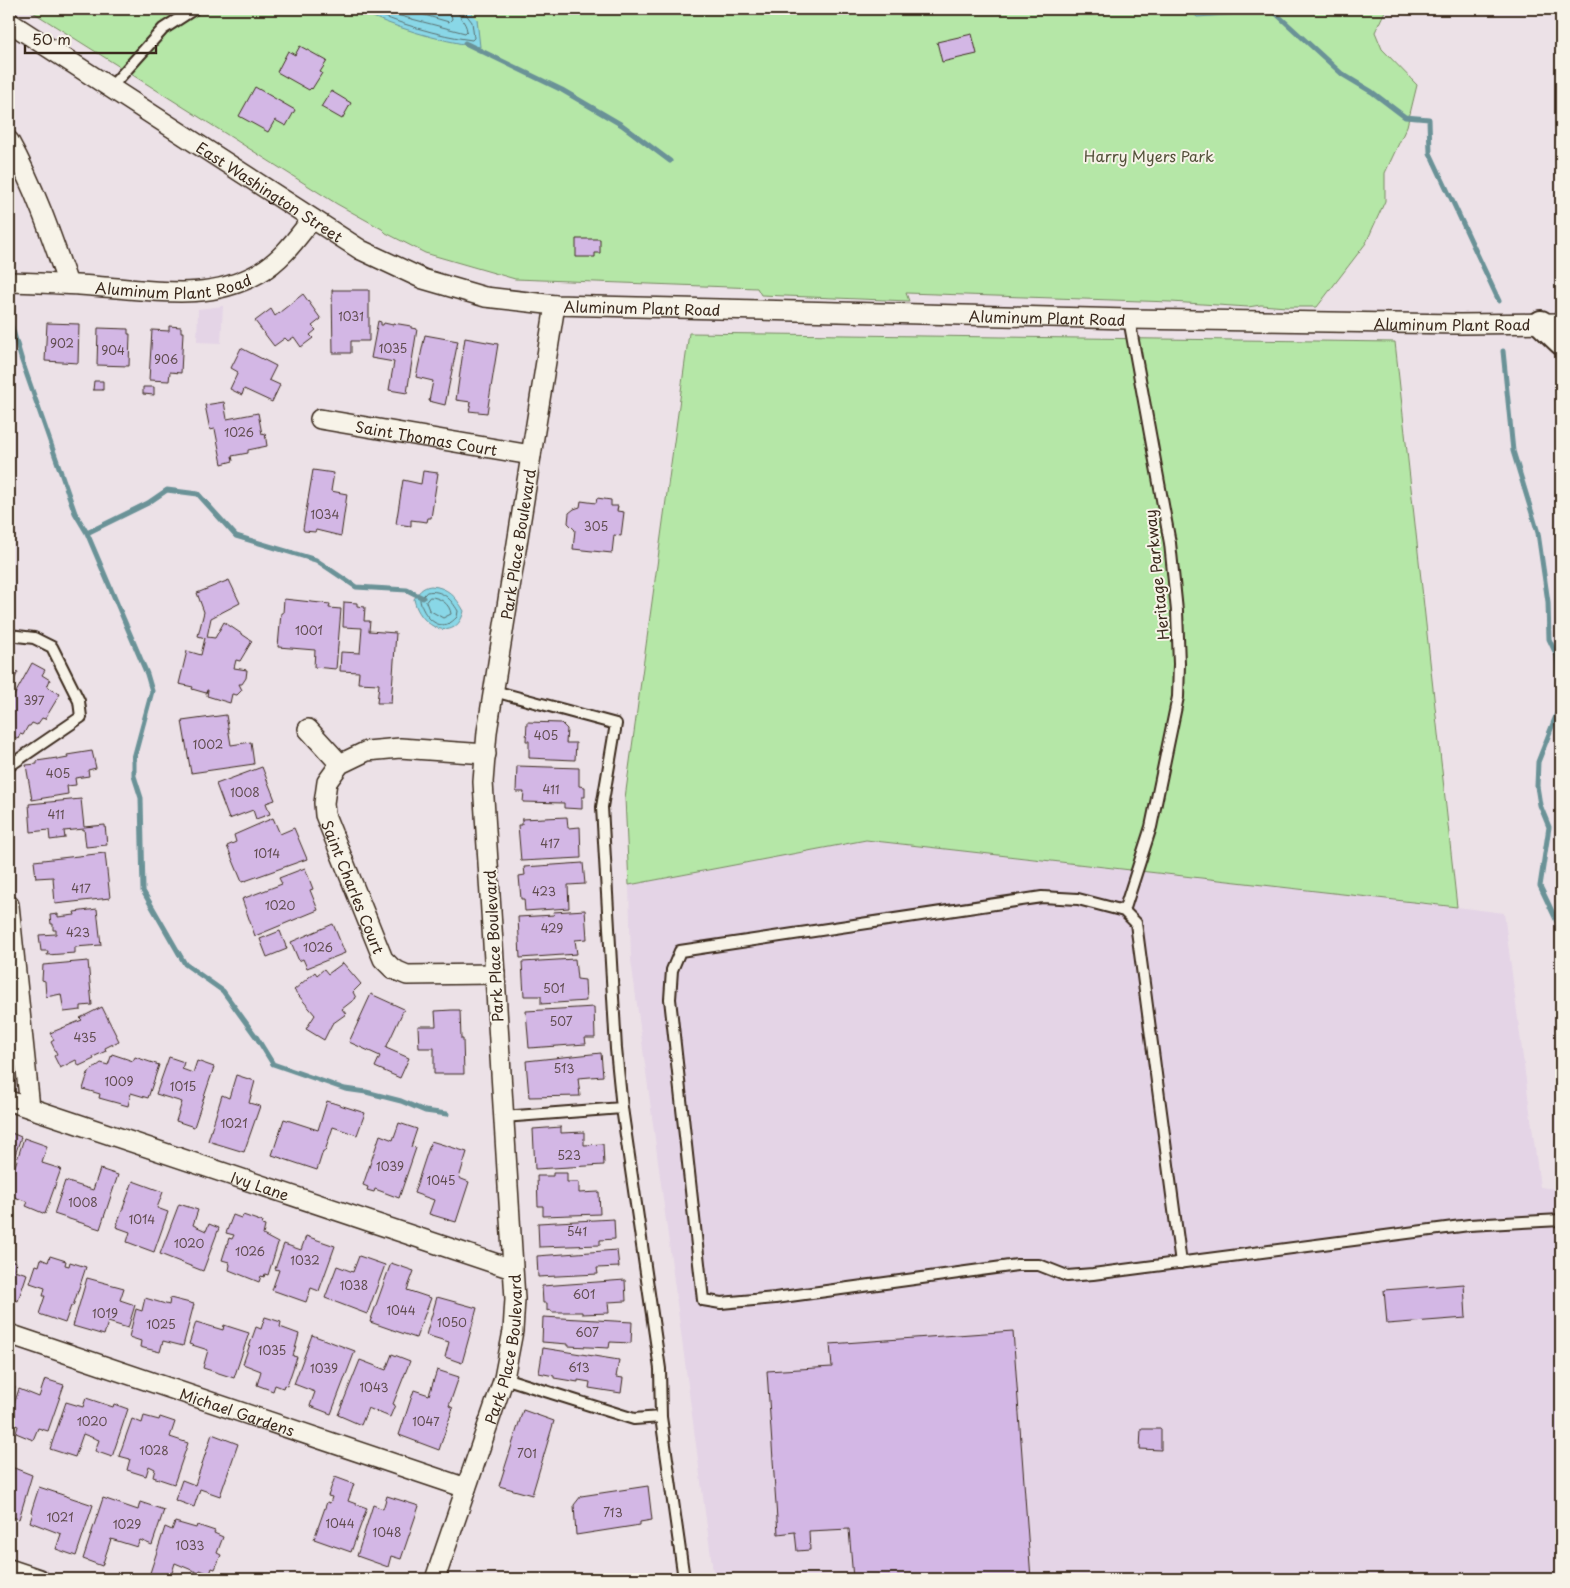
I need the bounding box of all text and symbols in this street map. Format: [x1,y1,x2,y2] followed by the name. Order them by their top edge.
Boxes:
[25,22,156,54] scale bar
[32,27,71,50] text: 50 m
[192,135,348,247] street label: East Washington Street
[1084,144,1214,167] park label: Harry Myers Park
[94,267,255,304] street label: Aluminum Plant Road
[563,294,721,321] street label: Aluminum Plant Road
[968,304,1126,330] street label: Aluminum Plant Road
[338,307,364,325] house number: 1031
[1373,311,1530,336] street label: Aluminum Plant Road
[50,334,74,352] house number: 902
[379,339,407,357] house number: 1035
[101,341,125,359] house number: 904
[154,350,178,368] house number: 906
[354,414,499,461] street label: Saint Thomas Court
[224,423,254,441] house number: 1026
[494,467,540,621] street label: Park Place Boulevard
[311,505,339,523] house number: 1034
[1138,509,1174,641] street label: Heritage Parkway
[584,517,608,535] house number: 305
[295,621,323,639] house number: 1001
[23,691,45,709] house number: 397
[534,726,558,744] house number: 405
[193,735,223,753] house number: 1002
[46,764,70,782] house number: 405
[542,780,560,798] house number: 411
[230,783,260,801] house number: 1008
[47,805,65,823] house number: 411
[317,816,391,957] street label: Saint Charles Court
[540,834,560,852] house number: 417
[254,844,280,862] house number: 1014
[478,869,508,1023] street label: Park Place Boulevard
[71,879,91,897] house number: 417
[532,882,556,900] house number: 423
[265,896,296,914] house number: 1020
[541,919,563,937] house number: 429
[66,923,90,941] house number: 423
[303,938,333,956] house number: 1026
[543,979,565,997] house number: 501
[550,1012,573,1030] house number: 507
[74,1028,97,1046] house number: 435
[554,1059,574,1077] house number: 513
[104,1072,134,1090] house number: 1009
[170,1077,196,1095] house number: 1015
[220,1114,248,1132] house number: 1021
[557,1146,581,1164] house number: 523
[376,1157,404,1175] house number: 1039
[228,1164,293,1205] street label: Ivy Lane
[427,1171,455,1189] house number: 1045
[68,1193,98,1211] house number: 1008
[129,1210,155,1228] house number: 1014
[567,1222,587,1240] house number: 541
[174,1234,205,1252] house number: 1020
[235,1242,265,1260] house number: 1026
[290,1251,320,1269] house number: 1032
[478,1274,527,1427] street label: Park Place Boulevard
[340,1276,368,1294] house number: 1038
[573,1285,595,1303] house number: 601
[386,1301,416,1319] house number: 1044
[92,1304,118,1322] house number: 1019
[437,1313,467,1331] house number: 1050
[146,1315,176,1333] house number: 1025
[575,1323,599,1341] house number: 607
[258,1341,286,1359] house number: 1035
[568,1358,590,1376] house number: 613
[310,1359,338,1377] house number: 1039
[360,1378,388,1396] house number: 1043
[177,1381,298,1441] street label: Michael Gardens
[77,1412,108,1430] house number: 1020
[412,1412,440,1430] house number: 1047
[139,1441,169,1459] house number: 1028
[517,1444,537,1462] house number: 701
[603,1503,623,1521] house number: 713
[46,1508,74,1526] house number: 1021
[325,1514,355,1532] house number: 1044
[113,1515,141,1533] house number: 1029
[373,1523,401,1541] house number: 1048
[176,1536,204,1554] house number: 1033

